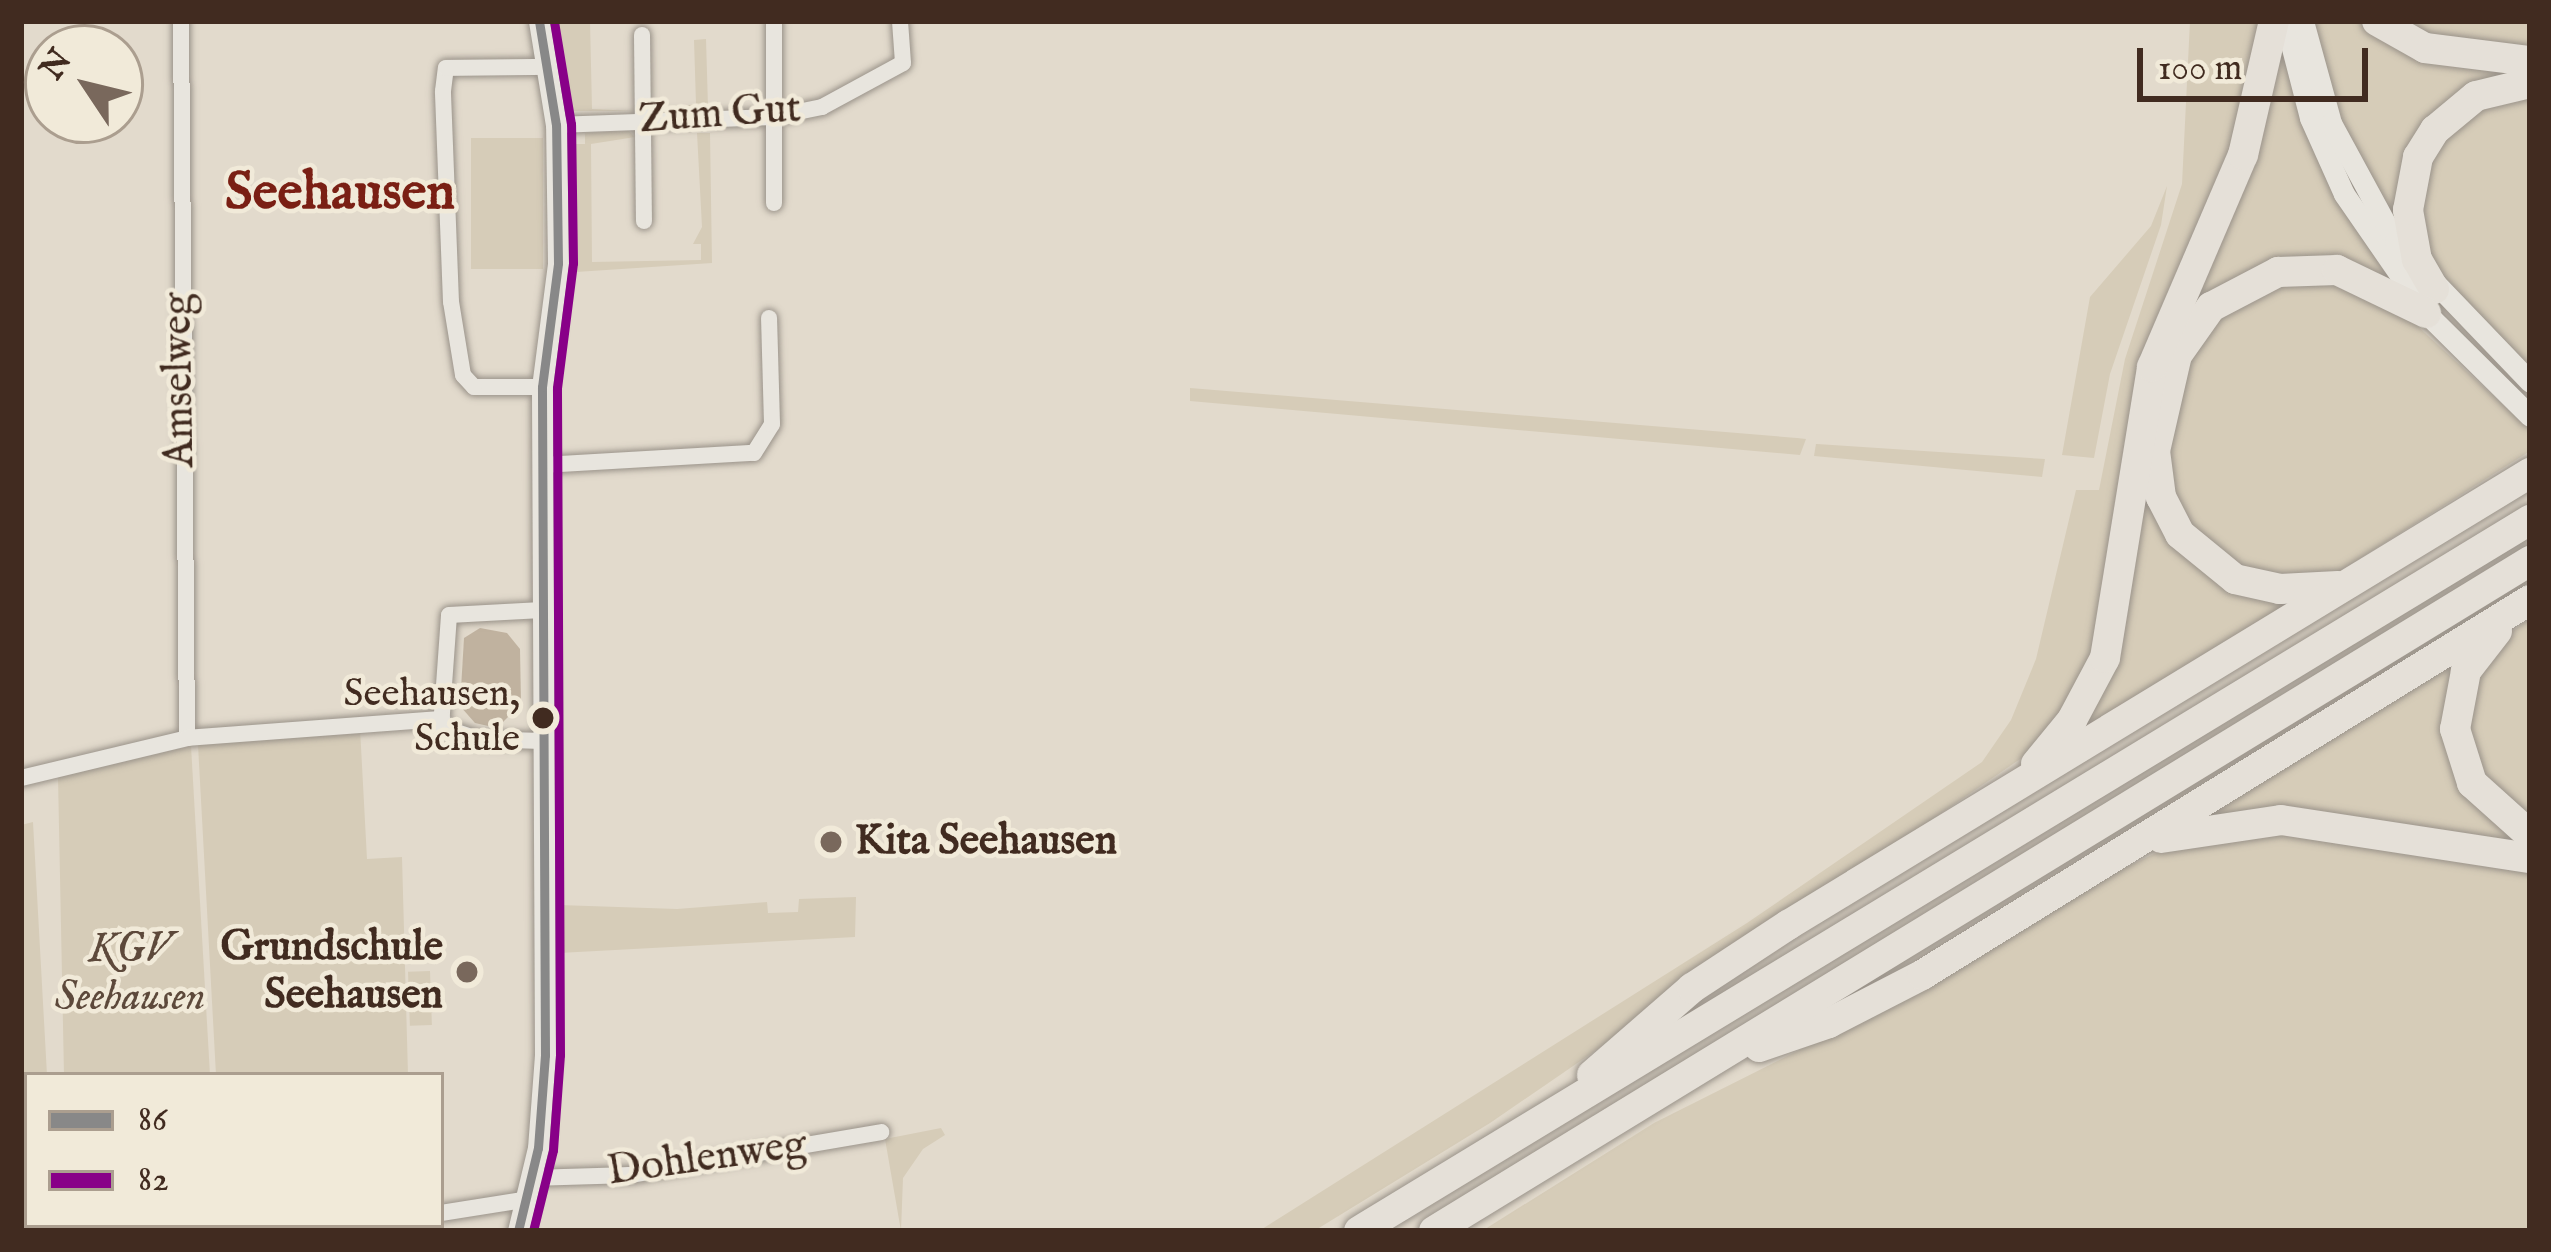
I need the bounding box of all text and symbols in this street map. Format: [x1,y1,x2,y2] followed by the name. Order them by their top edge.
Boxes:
[24,24,144,144] north arrow
[2143,24,2374,98] scale bar
[32,41,82,89] text: N
[2158,46,2242,92] text: 100 m
[637,84,803,146] street label: Zum Gut
[225,162,455,226] district label: Seehausen
[153,292,207,468] street label: Amselweg
[344,673,520,764] place label: Seehausen, Schule
[532,707,554,729] marker: Seehausen, Schule
[855,817,1117,867] place label: Kita Seehausen
[818,829,844,855] marker: Kita Seehausen
[220,923,443,1022] place label: Grundschule Seehausen
[55,925,205,1024] park label: KGV Seehausen
[454,959,480,985] marker: Grundschule Seehausen
[24,1072,444,1228] legend
[138,1097,167,1143] text: 86
[604,1120,810,1198] street label: Dohlenweg
[138,1157,169,1203] text: 82

